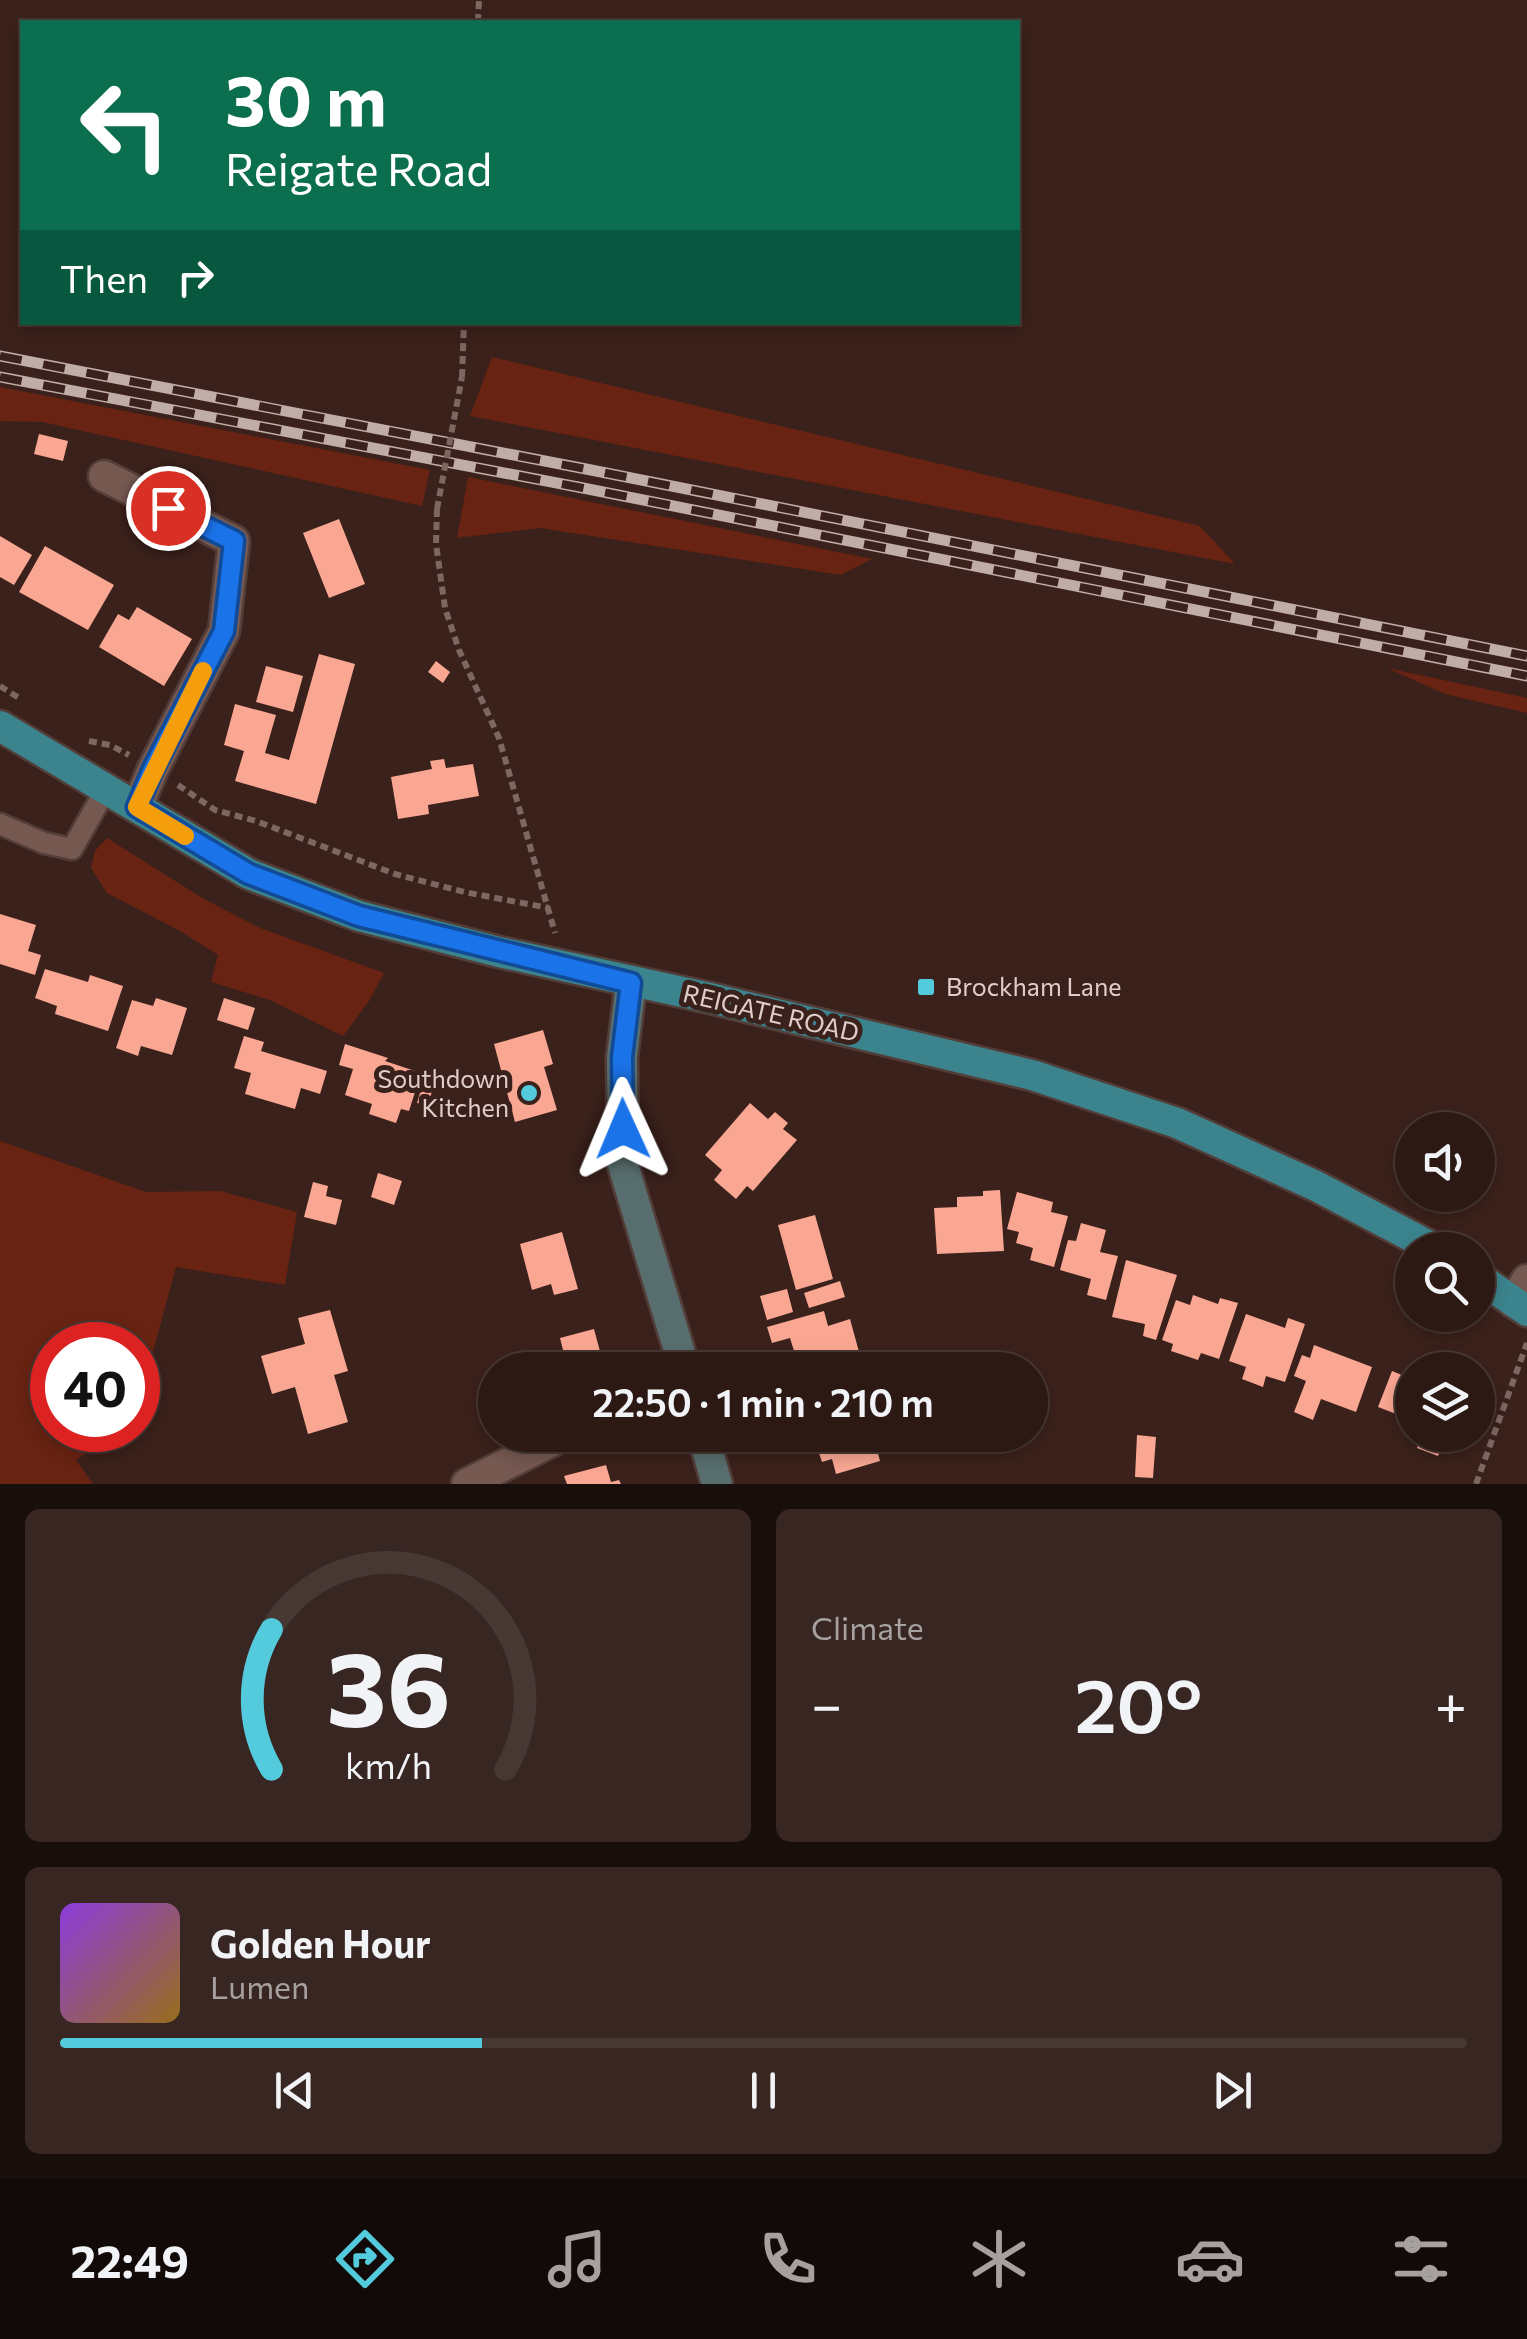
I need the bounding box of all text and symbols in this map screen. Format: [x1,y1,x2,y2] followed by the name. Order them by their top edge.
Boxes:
[225,55,387,140] text: 30 m
[60,60,190,190] icon: left
[225,140,492,195] text: Reigate Road
[168,250,223,305] icon: right
[60,254,148,301] text: Then
[126,466,211,551] pin
[141,481,196,536] icon: arrive
[946,971,1121,1001] place label: Brockham Lane
[915,976,937,998] marker: Brockham Lane
[680,977,862,1047] street label: REIGATE ROAD
[378,1063,509,1122] place label: Southdown Kitchen
[571,1077,675,1181] position arrow
[518,1082,540,1104] marker: Southdown Kitchen
[1395,1112,1495,1452] map controls
[1395,1112,1495,1212] button: sound
[1395,1232,1495,1332] button: search
[30,1322,160,1452] speed limit sign: 40
[1395,1352,1495,1452] button: layers
[592,1378,934,1425] text: 22:50 · 1 min · 210 m
[811,1607,924,1647] text: Climate
[326,1621,450,1748] text: 36
[1074,1657,1203,1748] text: 20°
[811,1669,842,1736] text: −
[1435,1669,1467,1736] text: +
[345,1743,431,1786] text: km/h
[210,1919,431,1966] text: Golden Hour
[210,1966,309,2006] text: Lumen
[267,2063,322,2118] icon: previous
[736,2063,791,2118] icon: pause
[1205,2063,1260,2118] icon: next
[330,2224,400,2294] icon: directions
[542,2224,612,2294] icon: music
[753,2224,823,2294] icon: phone
[964,2224,1034,2294] icon: climate
[1175,2224,1245,2294] icon: car
[1386,2224,1456,2294] icon: filters
[71,2232,189,2287] text: 22:49

